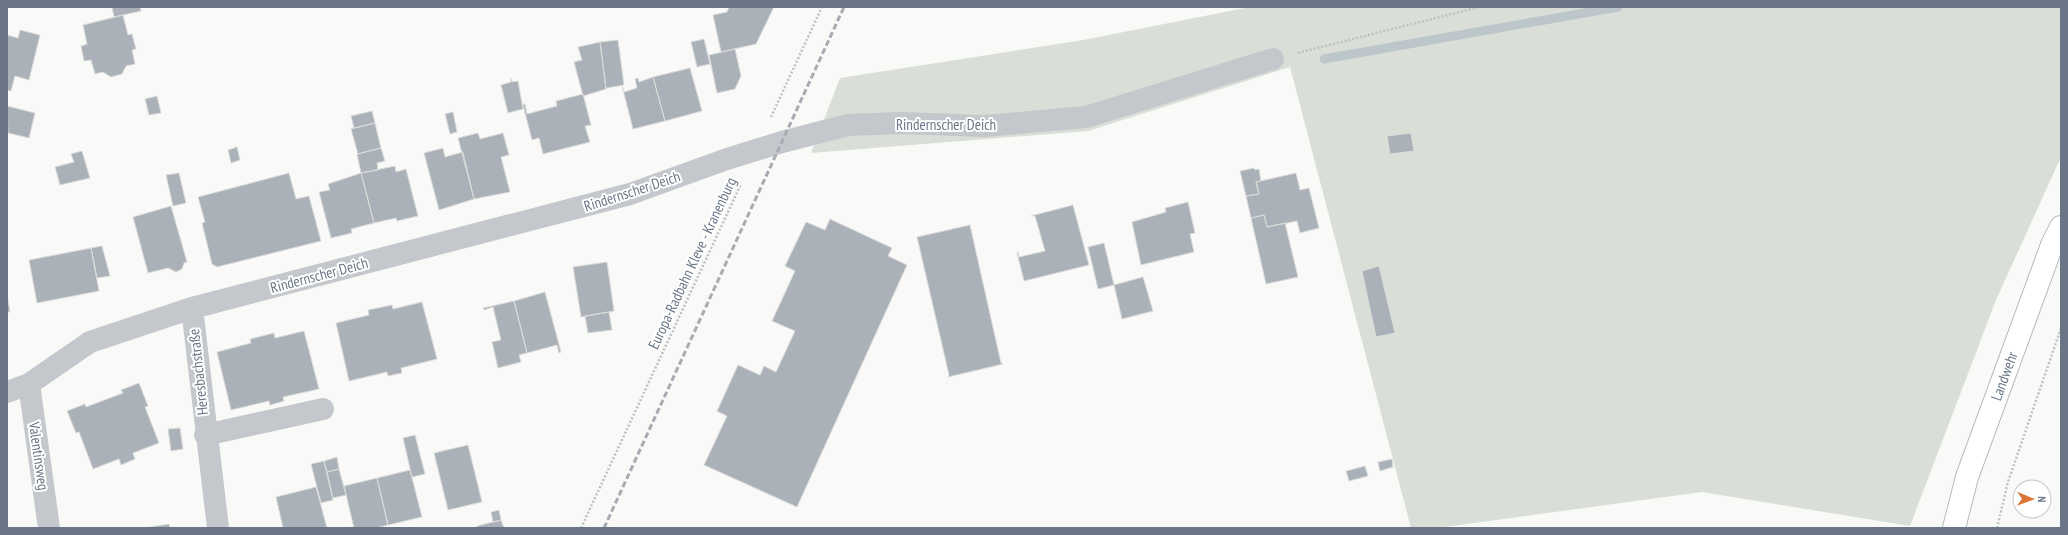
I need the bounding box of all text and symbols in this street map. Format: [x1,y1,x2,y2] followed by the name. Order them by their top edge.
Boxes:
[896,115,996,134] street label: Rindernscher Deich
[581,166,683,216] street label: Rindernscher Deich
[644,174,740,352] street label: Europa-Radbahn Kleve - Kranenburg
[268,253,370,297] street label: Rindernscher Deich
[184,328,212,416] street label: Heresbachstraße
[1986,348,2022,403] street label: Landwehr
[25,420,53,491] street label: Valentinsweg
[2012,479,2052,519] north arrow
[2035,496,2049,502] text: N

